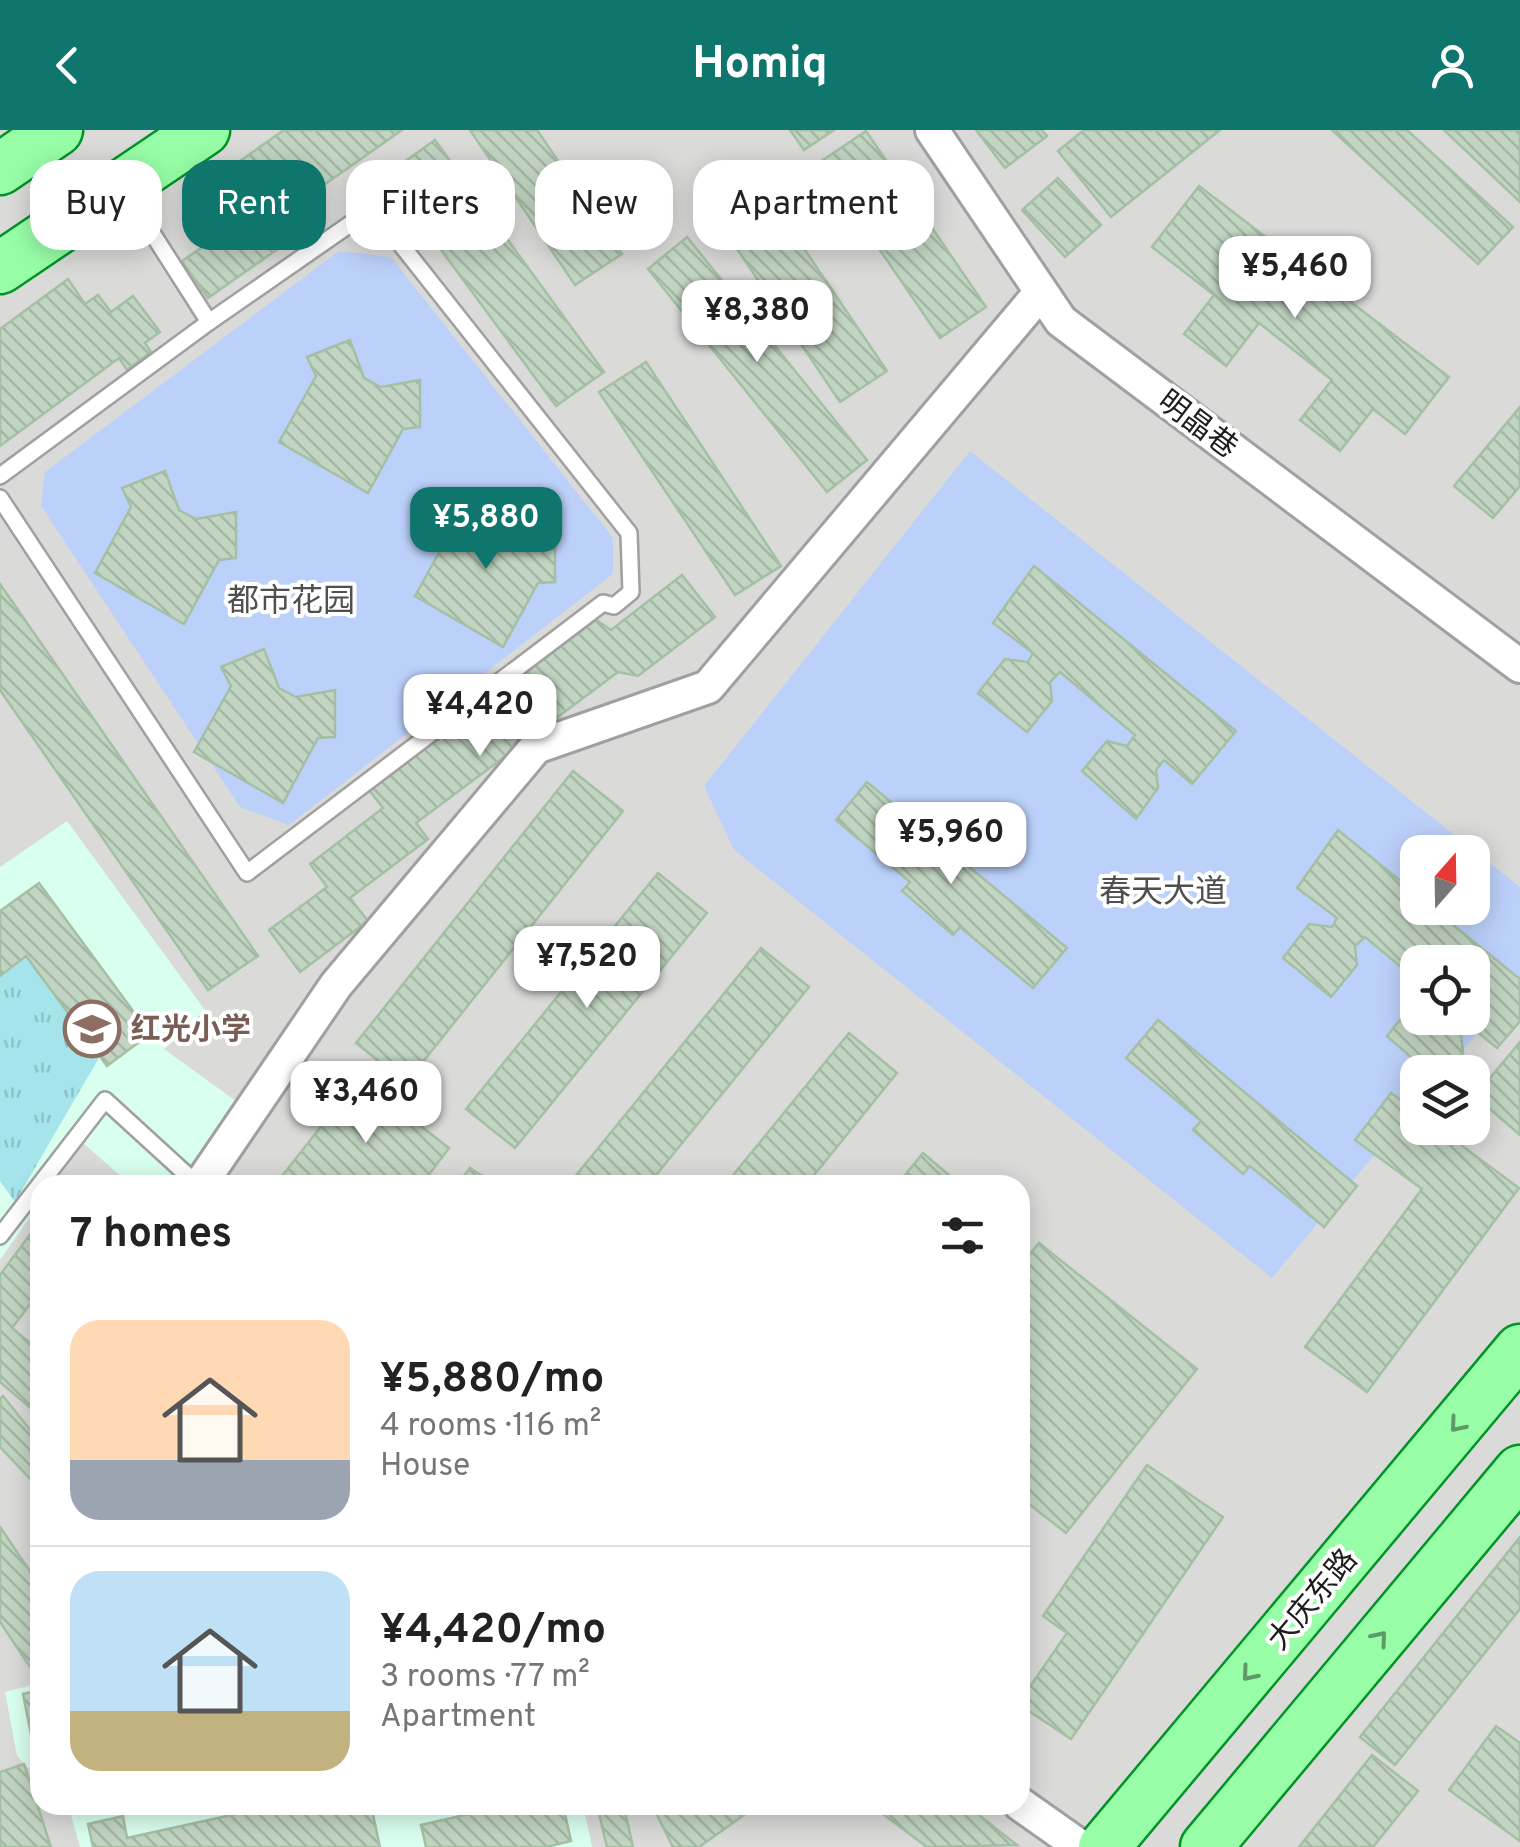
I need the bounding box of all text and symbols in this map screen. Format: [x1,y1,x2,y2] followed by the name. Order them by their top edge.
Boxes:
[692,37,828,94] text: Homiq
[40,38,95,93] icon: back
[1425,38,1480,93] icon: person
[30,160,162,250] chip: Buy
[182,160,326,250] chip: Rent
[346,160,515,250] chip: Filters
[535,160,673,250] chip: New
[693,160,934,250] chip: Apartment
[1214,236,1376,321] pin: ¥5,460
[1241,248,1349,288] text: ¥5,460
[676,280,838,365] pin: ¥8,380
[704,292,810,332] text: ¥8,380
[1149,384,1244,468] street label: 明晶巷
[405,487,567,572] pin: ¥5,880
[432,499,540,539] text: ¥5,880
[227,583,355,623] district label: 都市花园
[399,674,561,759] pin: ¥4,420
[425,686,535,726] text: ¥4,420
[870,802,1032,887] pin: ¥5,960
[897,814,1005,854] text: ¥5,960
[1400,835,1490,925] north arrow
[1400,835,1490,1145] map controls
[1099,874,1227,914] district label: 春天大道
[506,926,668,1011] pin: ¥7,520
[536,938,638,978] text: ¥7,520
[1400,945,1490,1035] button: locate
[62,999,122,1059] school or university icon: 红光小学
[131,1013,251,1050] place label: 红光小学
[1400,1055,1490,1145] button: layers
[285,1061,447,1146] pin: ¥3,460
[312,1073,420,1113] text: ¥3,460
[935,1208,990,1263] icon: filters
[70,1209,232,1262] text: 7 homes
[380,1354,604,1407] text: ¥5,880/mo
[150,1360,270,1480] icon: home
[380,1407,601,1447] text: 4 rooms · 116 m²
[1451,1413,1469,1432] one-way arrow
[380,1447,470,1487] text: House
[1261,1543,1367,1658] street label: 大庆东路
[380,1605,606,1658] text: ¥4,420/mo
[150,1611,270,1731] icon: home
[1369,1631,1387,1649] one-way arrow
[380,1658,590,1698] text: 3 rooms · 77 m²
[1243,1663,1261,1681] one-way arrow
[380,1698,536,1738] text: Apartment

